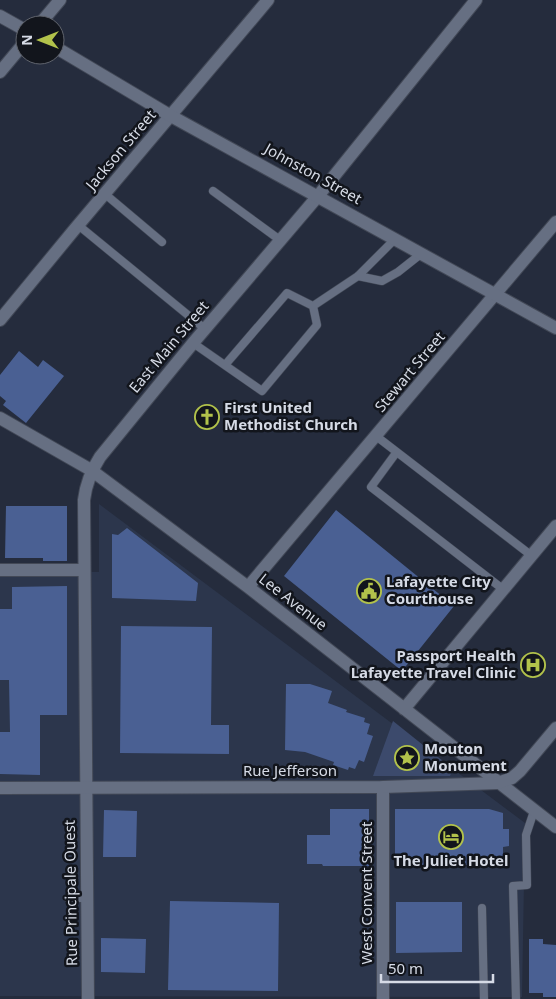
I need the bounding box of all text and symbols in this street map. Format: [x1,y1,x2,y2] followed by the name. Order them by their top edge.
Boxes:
[15,15,65,65] north arrow
[17,34,36,46] text: N
[79,105,160,195] street label: Jackson Street
[259,137,366,208] street label: Johnston Street
[124,296,213,397] street label: East Main Street
[370,326,449,416] street label: Stewart Street
[224,397,358,434] place label: First United Methodist Church
[194,404,220,430] church icon: First United Methodist Church
[255,568,332,634] street label: Lee Avenue
[386,571,491,608] place label: Lafayette City Courthouse
[356,578,382,604] public building icon: Lafayette City Courthouse
[351,645,516,682] place label: Passport Health Lafayette Travel Clinic
[520,652,546,678] hospital icon: Passport Health Lafayette Travel Clinic
[424,738,507,775] place label: Mouton Monument
[394,745,420,771] place icon: Mouton Monument
[243,760,337,780] street label: Rue Jefferson
[59,819,81,966] street label: Rue Principale Ouest
[356,821,376,964] street label: West Convent Street
[438,824,464,850] hotel icon: The Juliet Hotel
[393,850,509,870] place label: The Juliet Hotel
[381,952,494,984] scale bar
[388,958,423,978] text: 50 m

